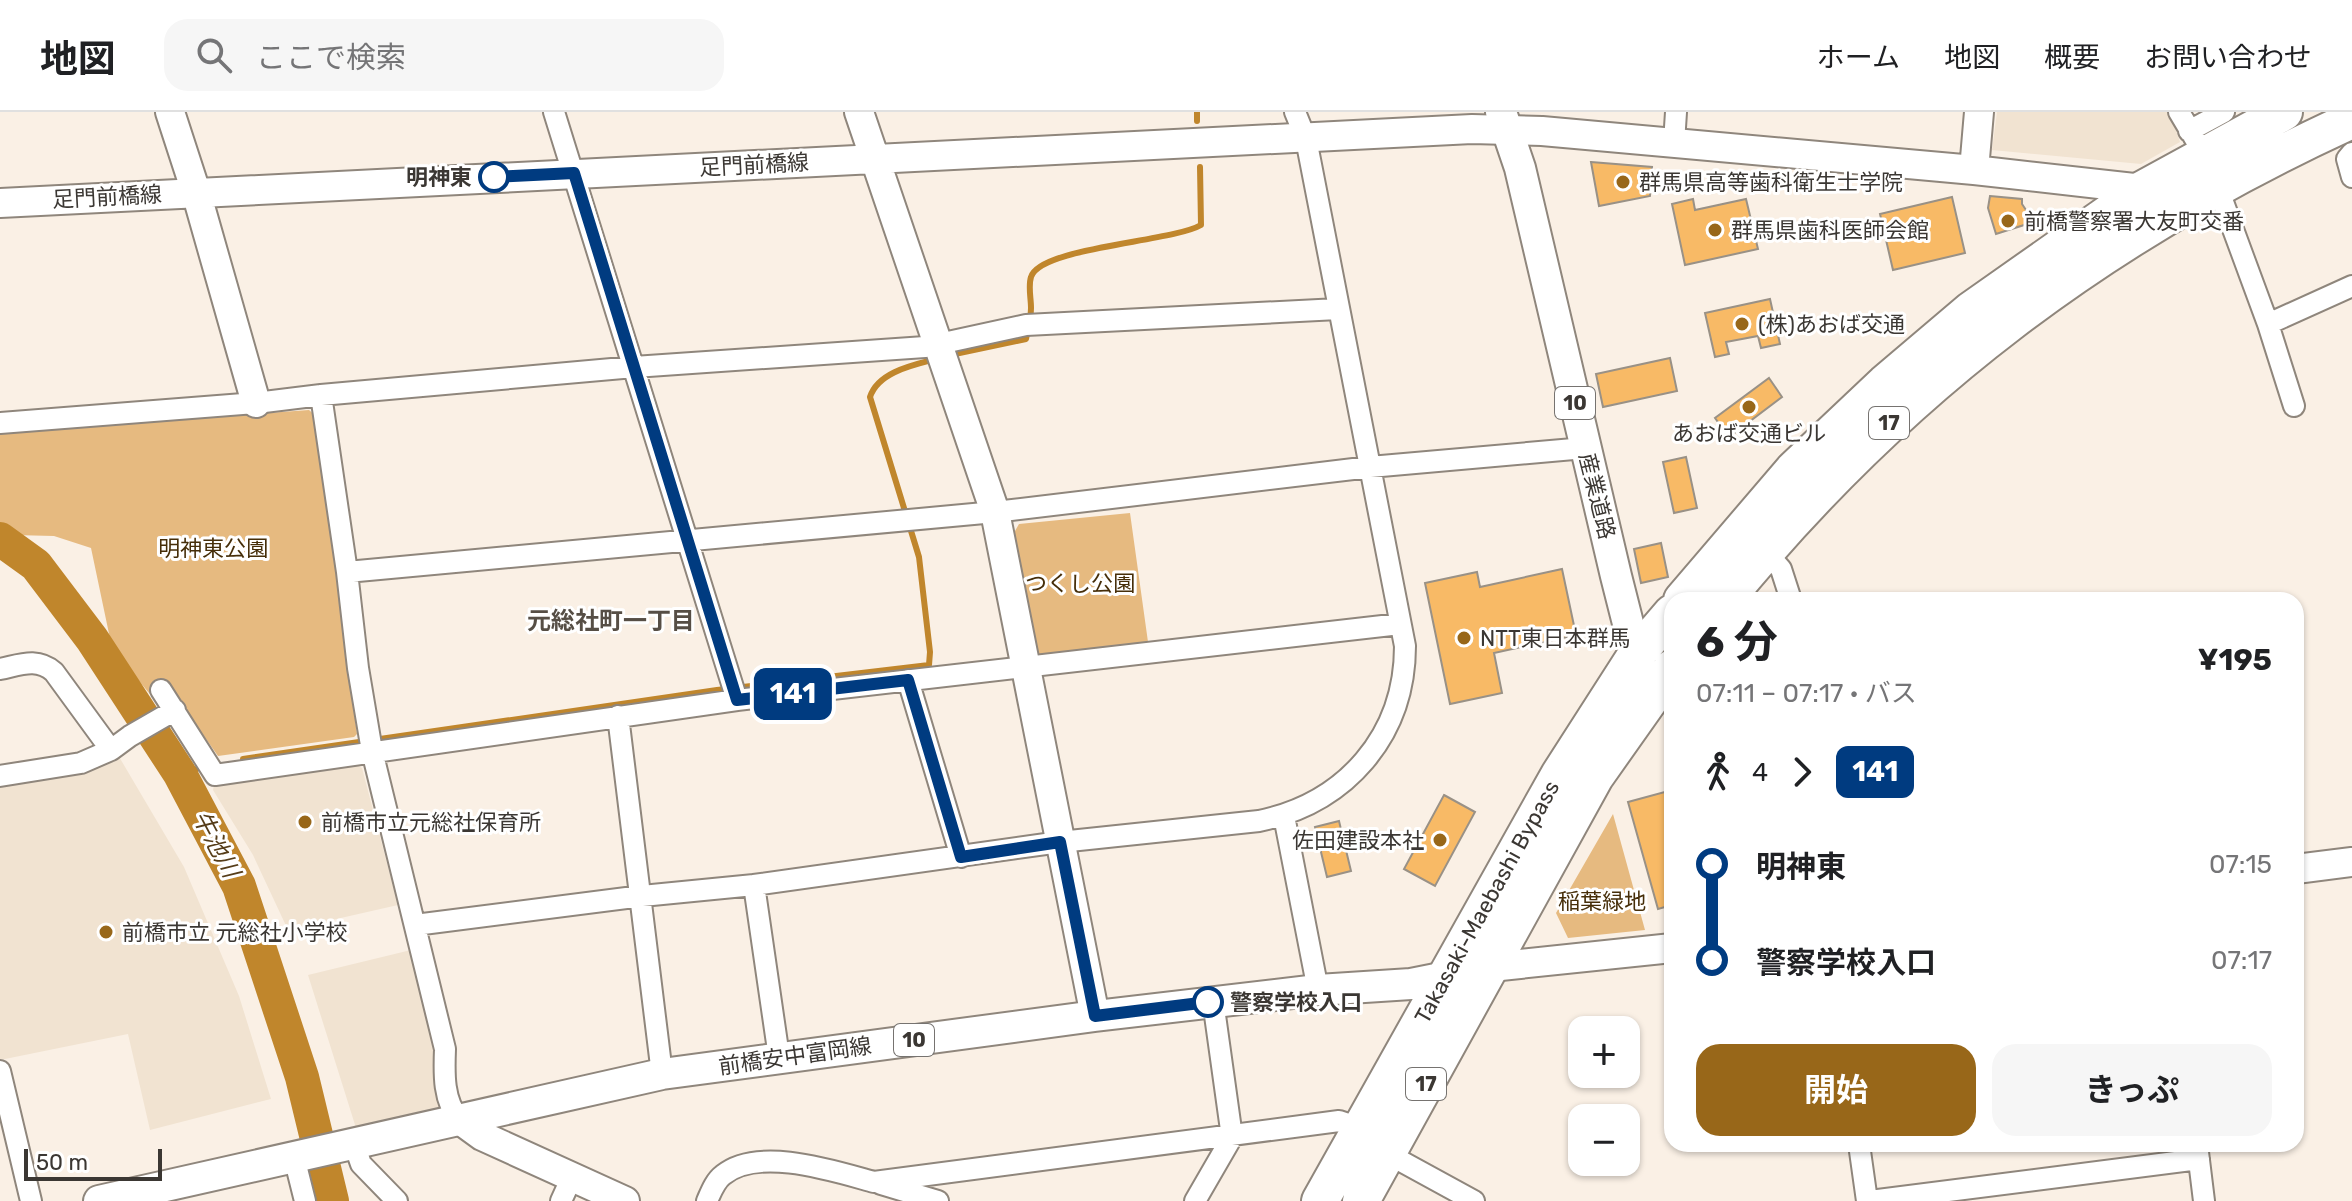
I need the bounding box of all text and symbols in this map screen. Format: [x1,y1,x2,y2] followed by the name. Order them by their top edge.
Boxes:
[164,19,724,91] search box
[192,33,236,77] icon: search
[40,36,116,82] text: 地図
[256,40,406,76] text: ここで検索
[1817,41,1900,74] text: ホーム
[1944,41,2000,74] text: 地図
[2044,41,2100,74] text: 概要
[2144,41,2312,74] text: お問い合わせ
[698,149,810,181] street label: 足門前橋線
[479,162,509,192] marker: 明神東
[406,164,472,191] place label: 明神東
[1639,169,1903,196] place label: 群馬県高等歯科衛生士学院
[1614,173,1632,191] marker: 群馬県高等歯科衛生士学院
[51,181,163,213] street label: 足門前橋線
[2024,208,2244,235] place label: 前橋警察署大友町交番
[1999,212,2017,230] marker: 前橋警察署大友町交番
[1731,217,1929,244] place label: 群馬県歯科医師会館
[1706,221,1724,239] marker: 群馬県歯科医師会館
[1758,311,1905,338] place label: (株)あおば交通
[1733,315,1751,333] marker: (株)あおば交通
[1555,387,1595,419] road number: 10
[1740,398,1758,416] marker: あおば交通ビル
[1869,407,1909,439] road number: 17
[1672,420,1826,447] place label: あおば交通ビル
[1573,450,1621,542] street label: 産業道路
[158,535,268,562] park label: 明神東公園
[1025,570,1135,597] park label: つくし公園
[527,607,695,635] district label: 元総社町一丁目
[1696,616,1778,668] text: 6 分
[1480,625,1631,652] place label: NTT東日本群馬
[1455,629,1473,647] marker: NTT東日本群馬
[2198,642,2272,678] text: ¥195
[747,668,839,720] line badge: 141
[770,677,816,710] text: 141
[1696,678,1917,709] text: 07:11 – 07:17 · バス
[1696,750,1740,794] icon: walk
[1780,750,1824,794] icon: forward
[1852,755,1898,788] text: 141
[1752,757,1768,788] text: 4
[1409,776,1565,1028] street label: Takasaki-Maebashi Bypass
[187,806,247,885] water label: 牛池川
[321,809,541,836] place label: 前橋市立元総社保育所
[296,813,314,831] marker: 前橋市立元総社保育所
[1292,827,1424,854] place label: 佐田建設本社
[1431,831,1449,849] marker: 佐田建設本社
[1756,849,1846,885] text: 明神東
[2209,849,2272,880] text: 07:15
[1558,888,1646,915] park label: 稲葉緑地
[122,919,347,946] place label: 前橋市立 元総社小学校
[97,923,115,941] marker: 前橋市立 元総社小学校
[1756,945,1936,981] text: 警察学校入口
[2211,945,2272,976] text: 07:17
[1193,987,1223,1017] marker: 警察学校入口
[1230,989,1362,1016] place label: 警察学校入口
[1568,1016,1640,1176] map controls
[1568,1016,1640,1088] button: +
[894,1024,934,1056] road number: 10
[717,1032,873,1080] street label: 前橋安中富岡線
[1696,1044,1976,1136] button: 開始
[1992,1044,2272,1136] button: きっぷ
[1406,1068,1446,1100] road number: 17
[1568,1104,1640,1176] button: −
[24,1145,162,1181] scale bar
[36,1149,88,1176] text: 50 m

